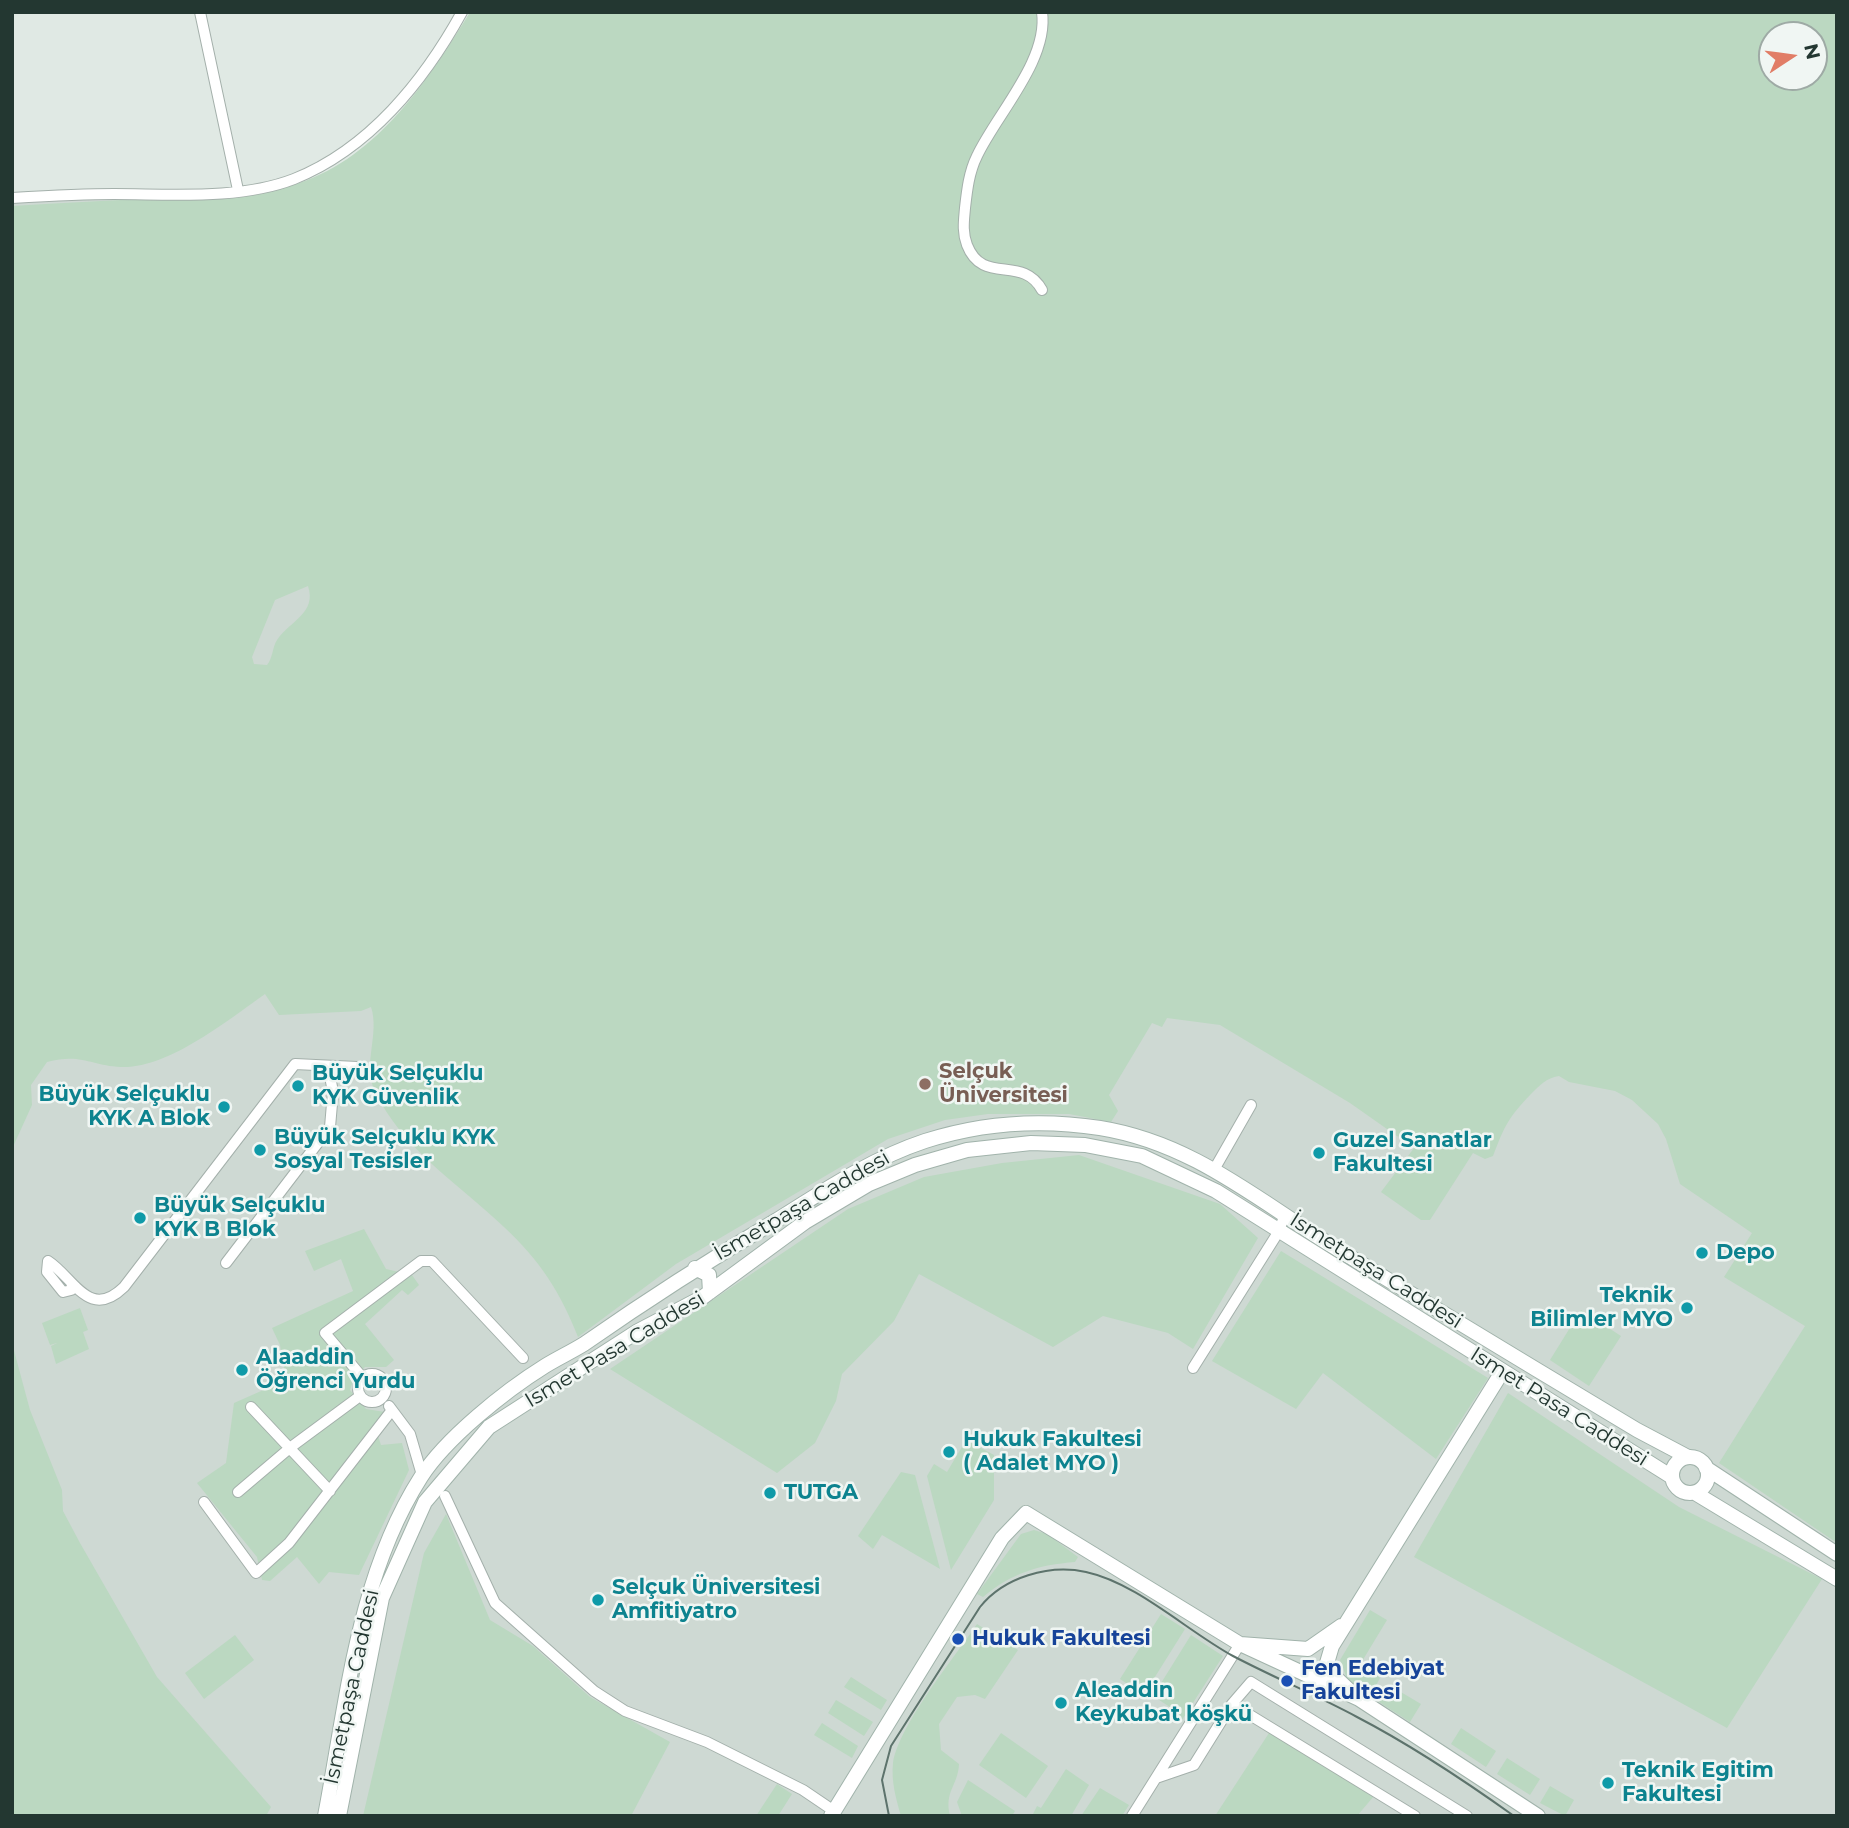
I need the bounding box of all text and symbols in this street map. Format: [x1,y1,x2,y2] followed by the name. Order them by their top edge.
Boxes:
[1758,21,1828,91] north arrow
[1799,42,1825,62] text: N
[939,1059,1068,1109] place label: Selçuk Üniversitesi
[312,1061,483,1111] place label: Büyük Selçuklu KYK Güvenlik
[917,1076,933,1092] marker: Selçuk Üniversitesi
[290,1078,306,1094] marker: Büyük Selçuklu KYK Güvenlik
[39,1082,210,1132] place label: Büyük Selçuklu KYK A Blok
[216,1099,232,1115] marker: Büyük Selçuklu KYK A Blok
[274,1125,495,1175] place label: Büyük Selçuklu KYK Sosyal Tesisler
[1333,1128,1492,1178] place label: Guzel Sanatlar Fakultesi
[252,1142,268,1158] marker: Büyük Selçuklu KYK Sosyal Tesisler
[710,1145,894,1267] street label: İsmetpaşa Caddesi
[1311,1145,1327,1161] marker: Guzel Sanatlar Fakultesi
[154,1193,325,1243] place label: Büyük Selçuklu KYK B Blok
[1285,1208,1467,1334] street label: İsmetpaşa Caddesi
[132,1210,148,1226] marker: Büyük Selçuklu KYK B Blok
[1716,1240,1775,1266] place label: Depo
[1694,1245,1710,1261] marker: Depo
[1530,1283,1673,1333] place label: Teknik Bilimler MYO
[521,1286,709,1414] street label: Ismet Pasa Caddesi
[1679,1300,1695,1316] marker: Teknik Bilimler MYO
[1465,1342,1653,1472] street label: Ismet Pasa Caddesi
[256,1345,415,1395] place label: Alaaddin Öğrenci Yurdu
[234,1362,250,1378] marker: Alaaddin Öğrenci Yurdu
[963,1427,1142,1477] place label: Hukuk Fakultesi ( Adalet MYO )
[941,1444,957,1460] marker: Hukuk Fakultesi ( Adalet MYO )
[784,1480,858,1506] place label: TUTGA
[762,1485,778,1501] marker: TUTGA
[612,1575,820,1625] place label: Selçuk Üniversitesi Amfitiyatro
[319,1587,385,1787] street label: İsmetpaşa Caddesi
[590,1592,606,1608] marker: Selçuk Üniversitesi Amfitiyatro
[972,1626,1151,1652] place label: Hukuk Fakultesi
[950,1631,966,1647] marker: Hukuk Fakultesi
[1301,1656,1445,1706] place label: Fen Edebiyat Fakultesi
[1279,1673,1295,1689] marker: Fen Edebiyat Fakultesi
[1075,1678,1252,1728] place label: Aleaddin Keykubat köşkü
[1053,1695,1069,1711] marker: Aleaddin Keykubat köşkü
[1622,1758,1774,1808] place label: Teknik Egitim Fakultesi
[1600,1775,1616,1791] marker: Teknik Egitim Fakultesi

